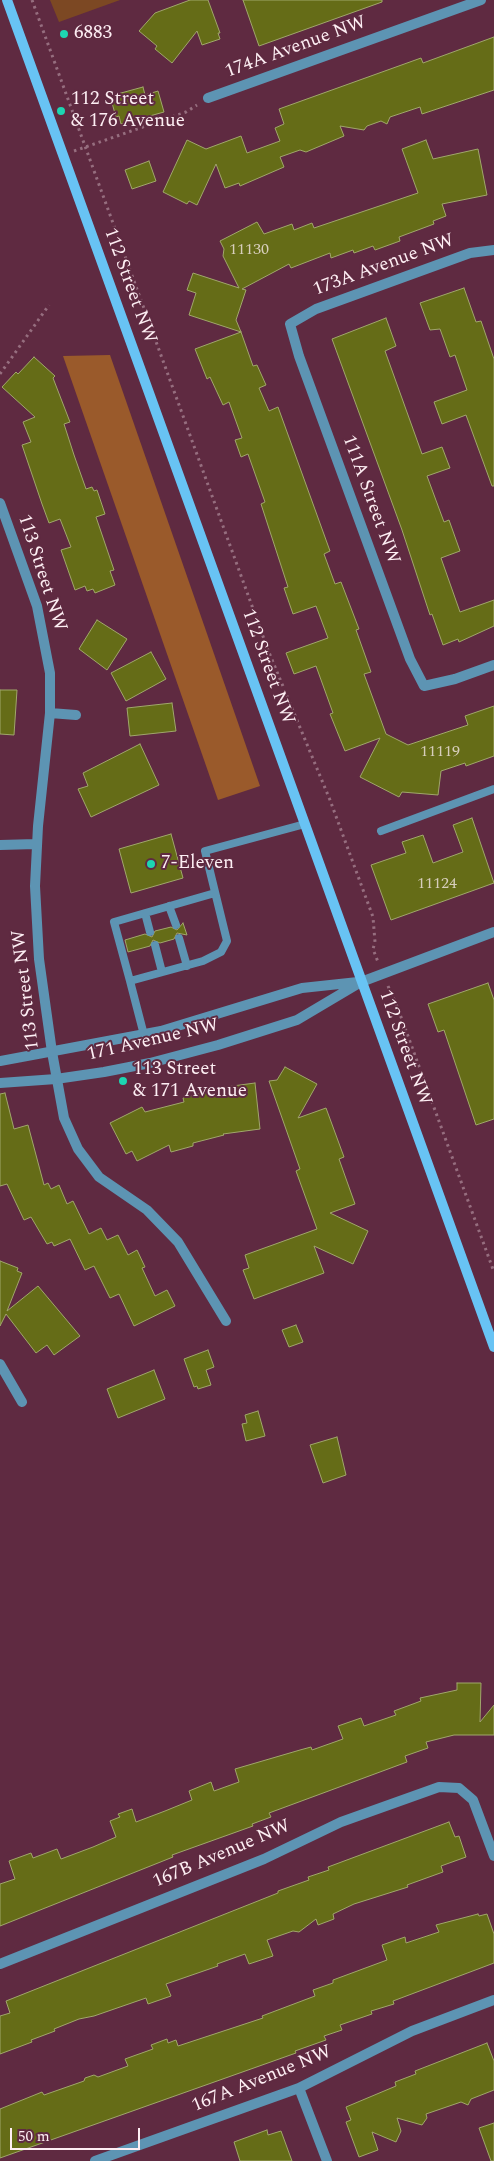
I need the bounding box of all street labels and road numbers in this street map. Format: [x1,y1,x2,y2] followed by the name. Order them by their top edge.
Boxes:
[222,12,370,84] street label: 174A Avenue NW
[98,225,160,347] street label: 112 Street NW
[310,230,458,302] street label: 173A Avenue NW
[336,432,404,568] street label: 111A Street NW
[11,512,71,634] street label: 113 Street NW
[236,606,298,728] street label: 112 Street NW
[8,928,46,1052] street label: 113 Street NW
[373,987,435,1109] street label: 112 Street NW
[85,1015,221,1067] street label: 171 Avenue NW
[150,1816,294,1894] street label: 167B Avenue NW
[189,2042,335,2118] street label: 167A Avenue NW

